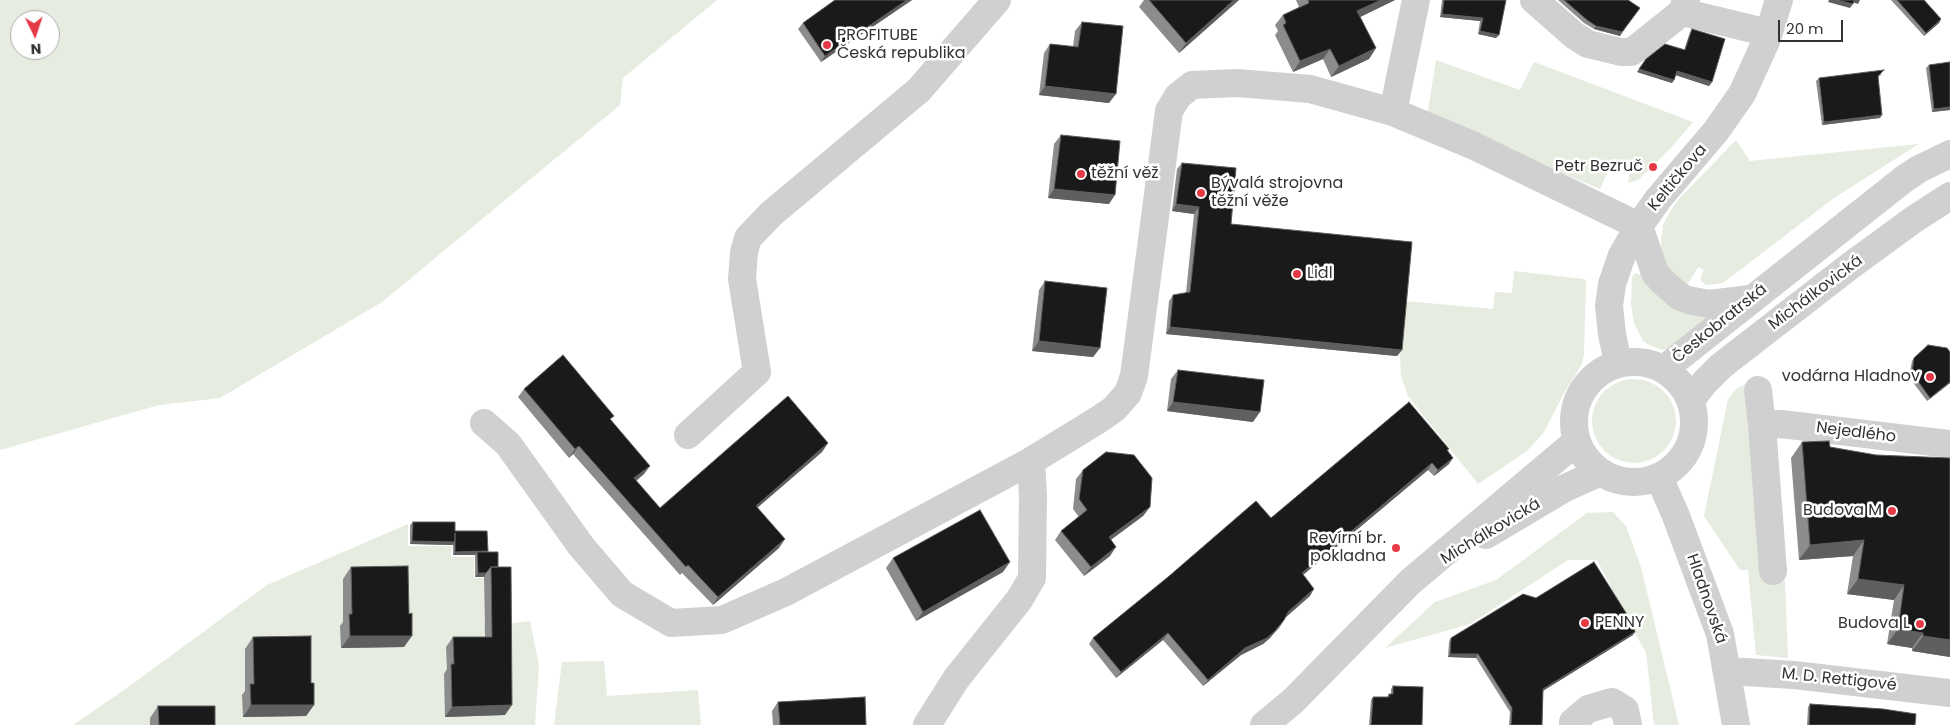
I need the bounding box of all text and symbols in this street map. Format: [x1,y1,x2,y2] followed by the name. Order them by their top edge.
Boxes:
[10,10,60,60] north arrow
[1780,10,1845,42] scale bar
[1786,18,1824,39] text: 20 m
[837,26,966,64] place label: PROFITUBE Česká republika
[30,39,42,59] text: N
[821,39,833,51] marker: PROFITUBE Česká republika
[1645,141,1711,215] street label: Keltičkova
[1555,157,1643,177] place label: Petr Bezruč
[1647,161,1659,173] marker: Petr Bezruč
[1091,164,1159,184] place label: těžní věž
[1075,168,1087,180] marker: těžní věž
[1211,174,1343,212] place label: Bývalá strojovna těžní věže
[1195,187,1207,199] marker: Bývalá strojovna těžní věže
[1765,251,1867,335] street label: Michálkovická
[1307,264,1333,284] place label: Lidl
[1291,268,1303,280] marker: Lidl
[1669,280,1771,368] street label: Českobratrská
[1782,367,1920,387] place label: vodárna Hladnov
[1924,371,1936,383] marker: vodárna Hladnov
[1815,419,1897,447] street label: Nejedlého
[1438,495,1544,569] street label: Michálkovická
[1803,501,1882,521] place label: Budova M
[1886,505,1898,517] marker: Budova M
[1309,529,1386,567] place label: Revírní br. pokladna
[1390,542,1402,554] marker: Revírní br. pokladna
[1682,552,1730,646] street label: Hladnovská
[1595,613,1644,633] place label: PENNY
[1838,614,1910,634] place label: Budova L
[1579,617,1591,629] marker: PENNY
[1914,618,1926,630] marker: Budova L
[1781,664,1897,696] street label: M. D. Rettigové

